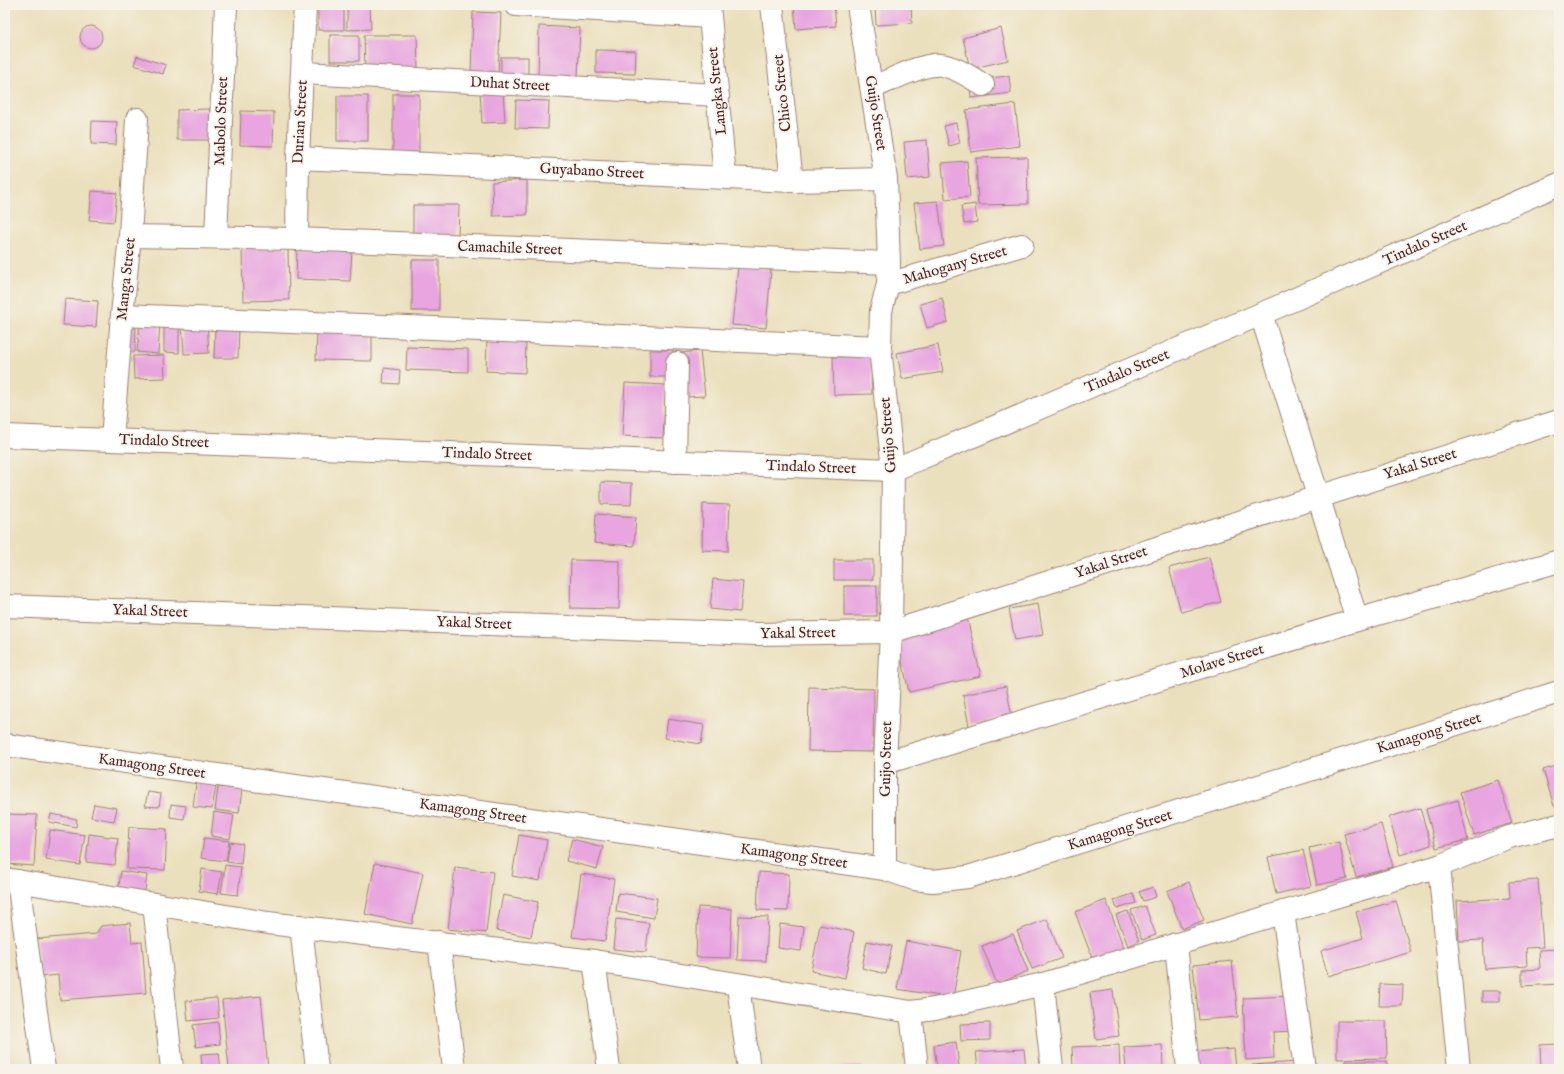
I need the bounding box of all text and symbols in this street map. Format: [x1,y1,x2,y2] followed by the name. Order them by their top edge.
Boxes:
[703,46,731,136] street label: Langka Street
[768,53,796,133] street label: Chico Street
[470,72,550,96] street label: Duhat Street
[861,74,891,152] street label: Guijo Street
[210,76,232,166] street label: Mabolo Street
[288,79,312,165] street label: Durian Street
[539,159,645,183] street label: Guyabano Street
[1380,216,1470,270] street label: Tindalo Street
[112,236,140,322] street label: Manga Street
[457,237,563,259] street label: Camachile Street
[901,241,1009,289] street label: Mahogany Street
[1082,345,1172,397] street label: Tindalo Street
[875,396,901,474] street label: Guijo Street
[119,430,209,452] street label: Tindalo Street
[442,443,532,465] street label: Tindalo Street
[1381,444,1459,484] street label: Yakal Street
[766,456,856,478] street label: Tindalo Street
[1072,541,1150,583] street label: Yakal Street
[112,600,188,622] street label: Yakal Street
[436,612,512,634] street label: Yakal Street
[760,623,836,643] street label: Yakal Street
[1178,639,1266,683] street label: Molave Street
[1374,708,1484,758] street label: Kamagong Street
[876,721,896,797] street label: Guijo Street
[97,749,207,783] street label: Kamagong Street
[418,794,528,828] street label: Kamagong Street
[1065,805,1175,855] street label: Kamagong Street
[739,839,849,873] street label: Kamagong Street

